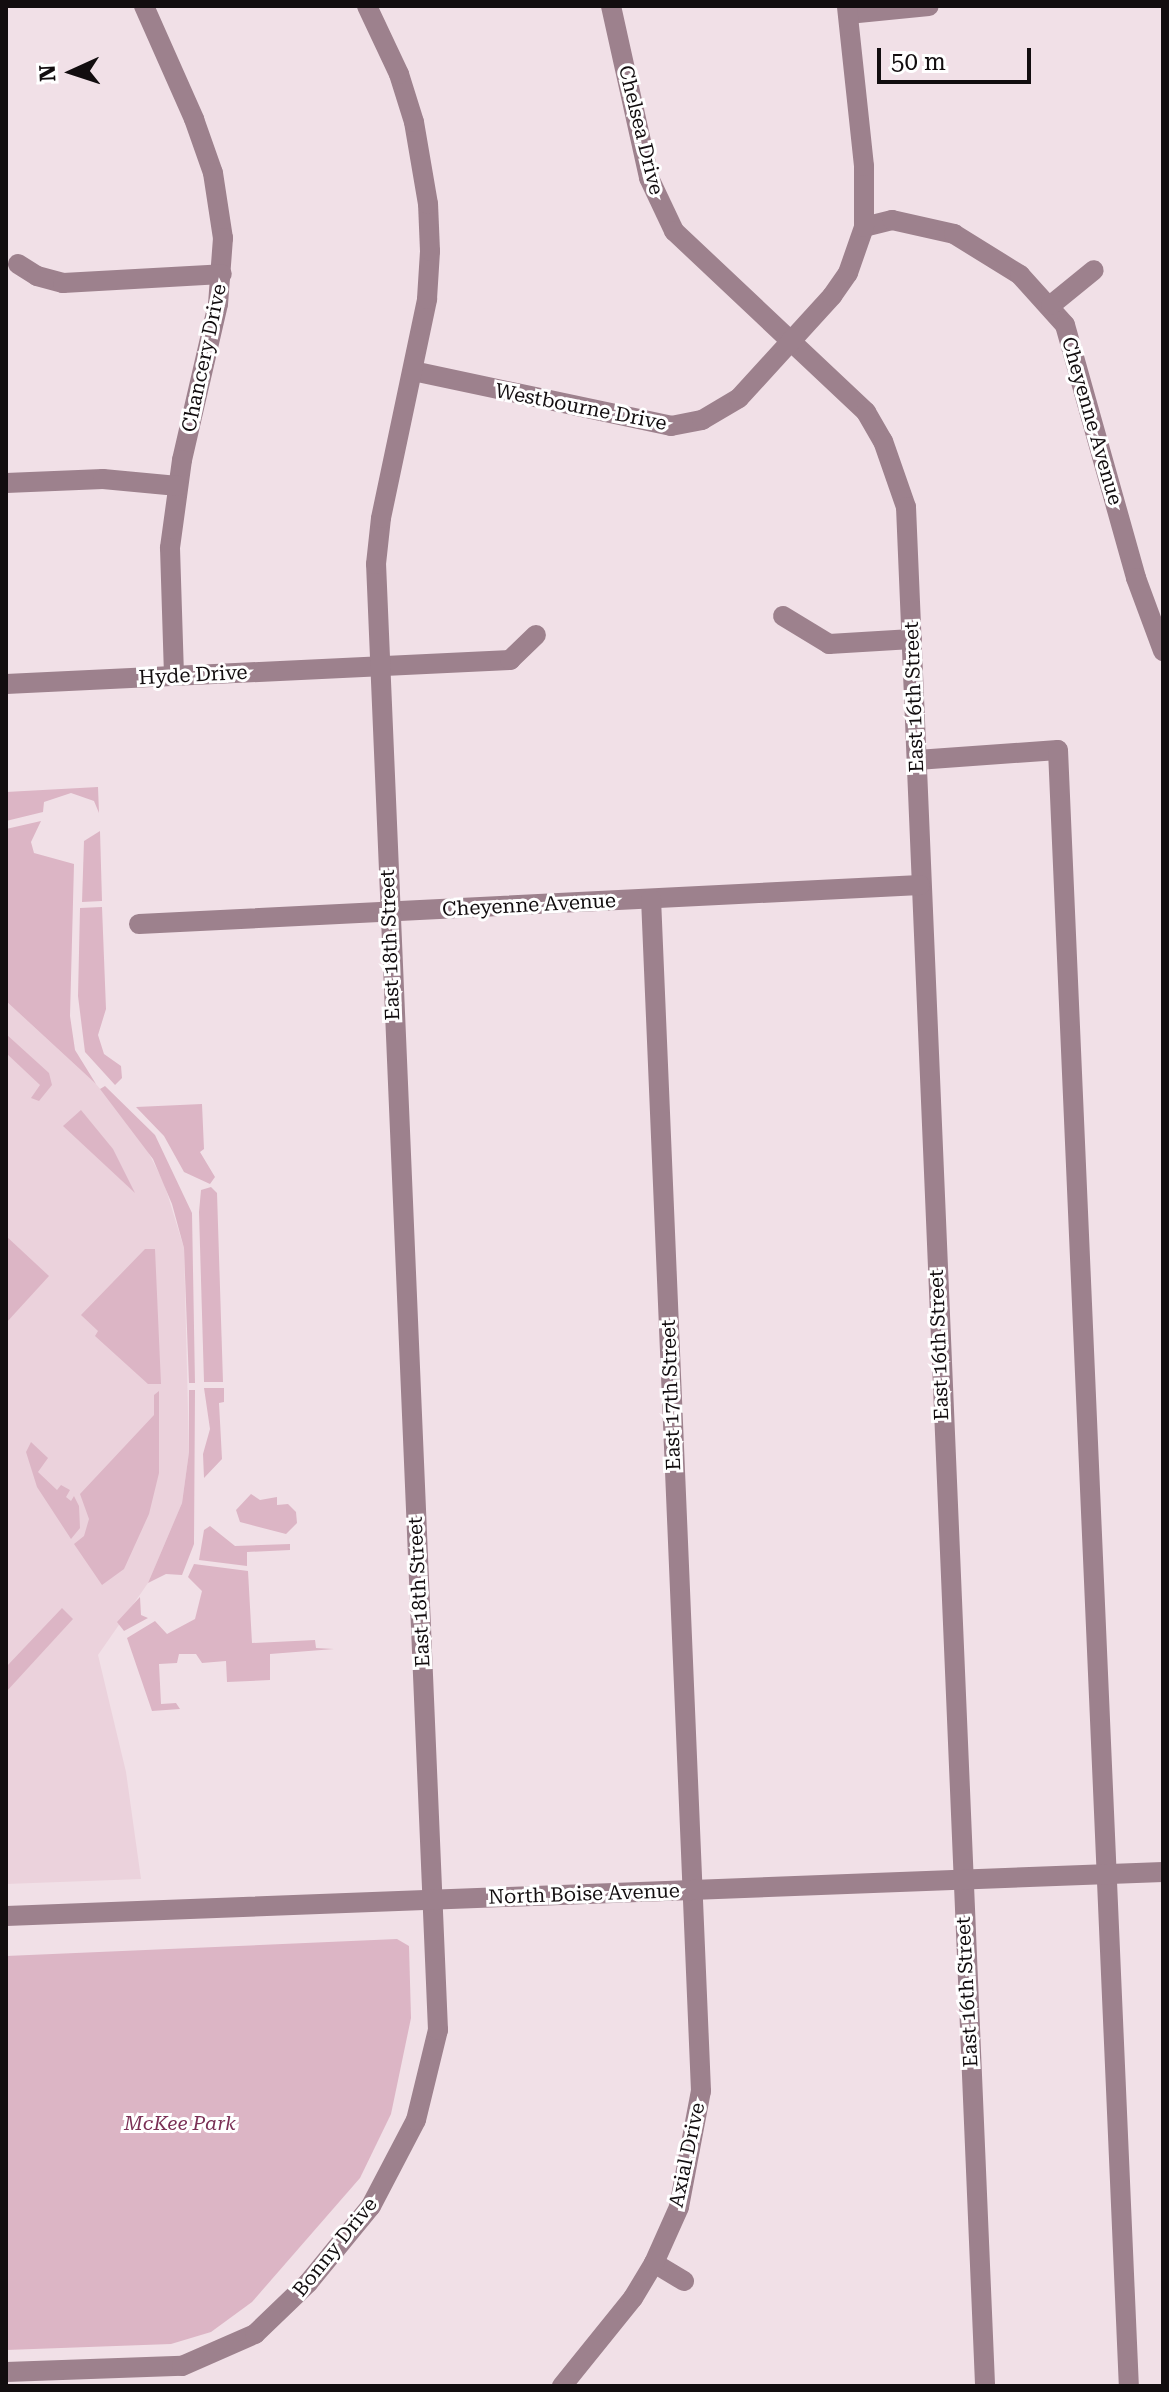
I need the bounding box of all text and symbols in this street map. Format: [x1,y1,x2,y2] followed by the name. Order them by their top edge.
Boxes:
[32,32,112,112] north arrow
[881,32,1035,82] scale bar
[891,48,946,76] text: 50 m
[613,63,669,197] street label: Chelsea Drive
[35,64,60,82] text: N
[177,282,231,434] street label: Chancery Drive
[1056,334,1128,508] street label: Cheyenne Avenue
[493,379,669,435] street label: Westbourne Drive
[899,621,929,773] street label: East 16th Street
[138,660,248,690] street label: Hyde Drive
[375,869,405,1021] street label: East 18th Street
[442,888,616,922] street label: Cheyenne Avenue
[924,1269,954,1421] street label: East 16th Street
[656,1319,686,1471] street label: East 17th Street
[403,1516,435,1668] street label: East 18th Street
[488,1879,680,1909] street label: North Boise Avenue
[951,1916,983,2068] street label: East 16th Street
[664,2100,710,2210] street label: Axial Drive
[124,2111,236,2135] park label: McKee Park
[288,2193,382,2301] street label: Bonny Drive

